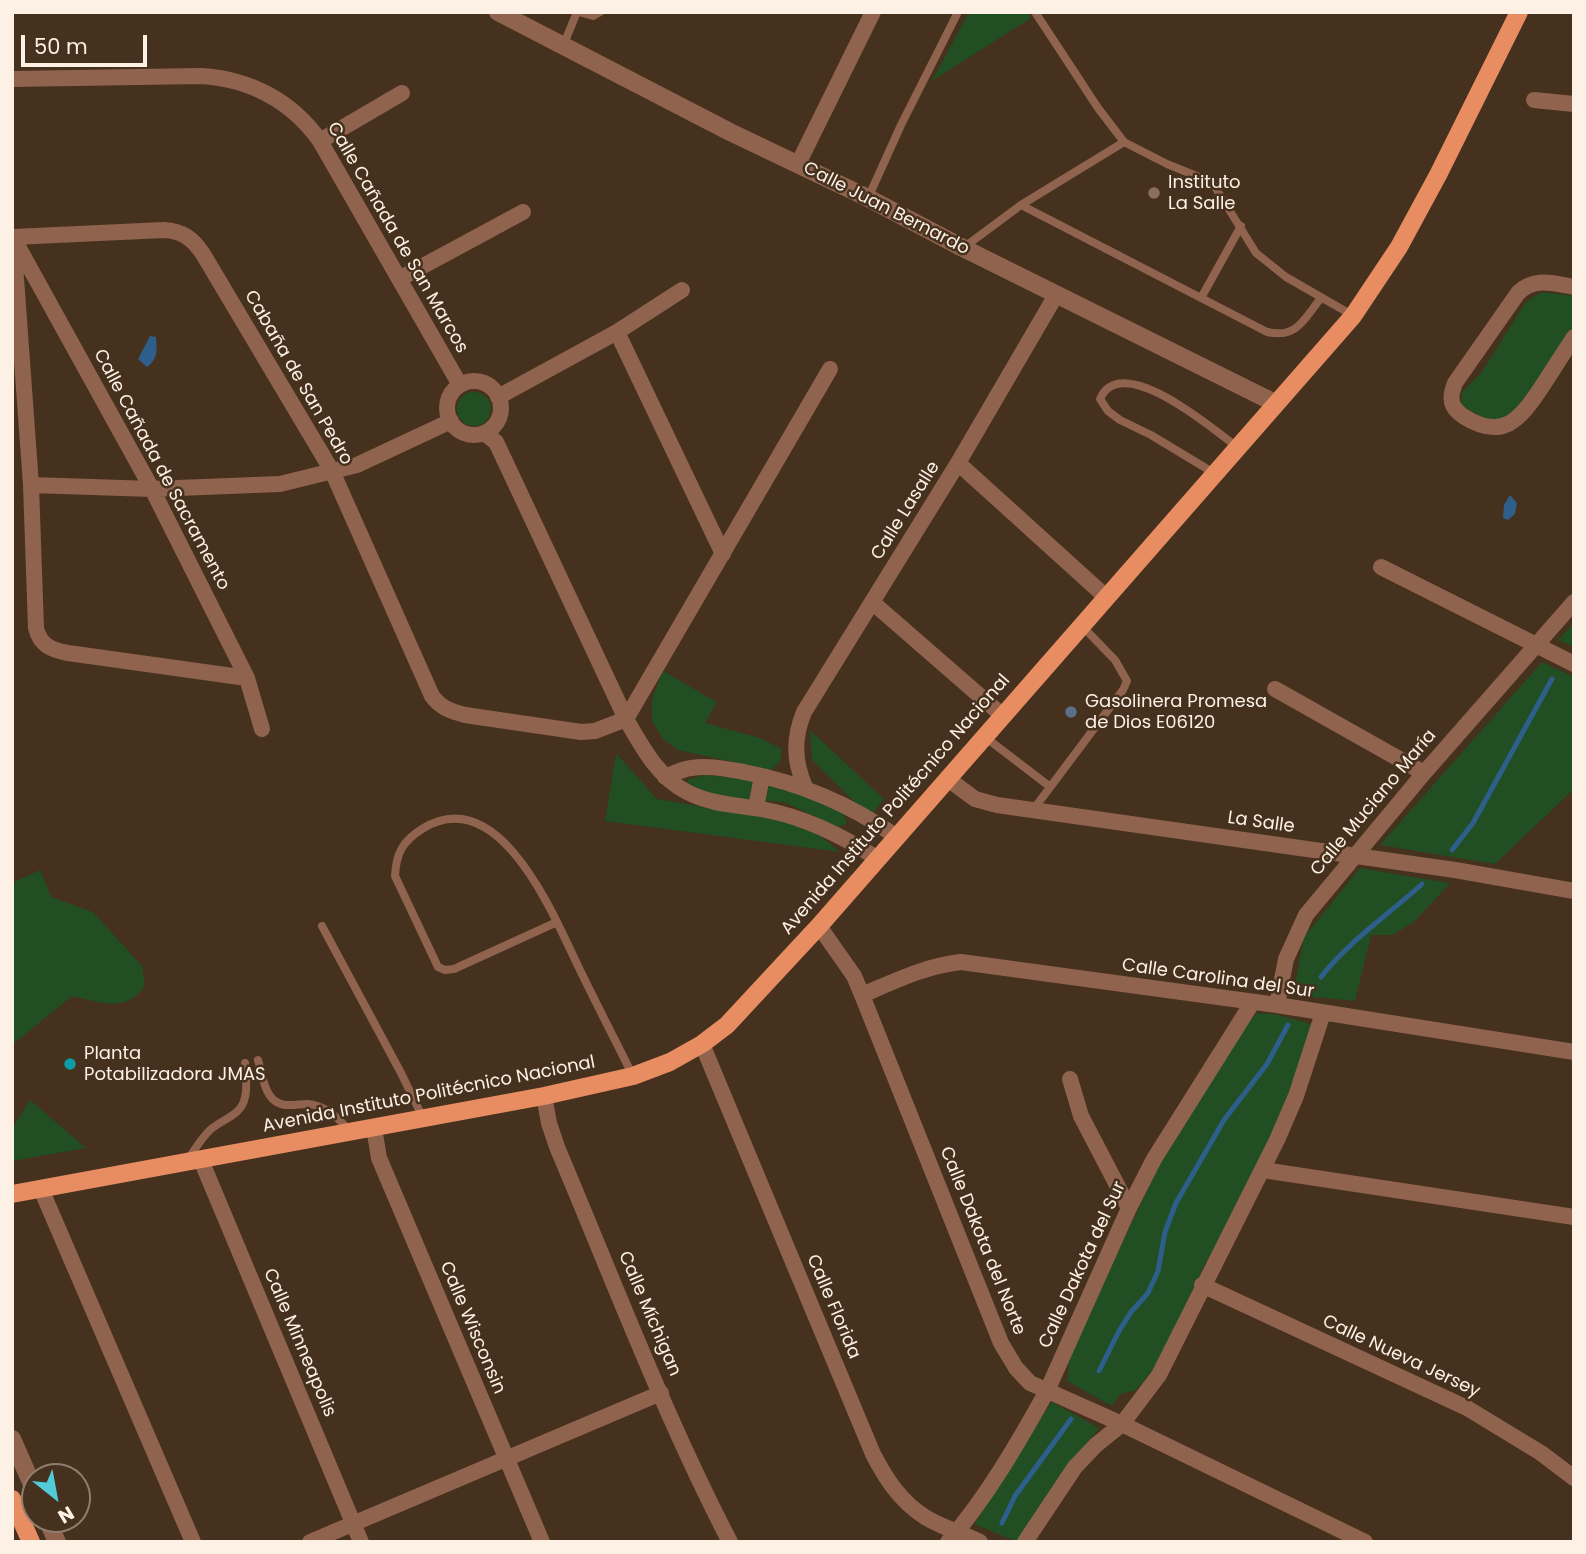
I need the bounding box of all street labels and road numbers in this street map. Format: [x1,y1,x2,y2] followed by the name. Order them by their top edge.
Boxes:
[322,119,472,357] street label: Calle Cañada de San Marcos
[799,158,973,260] street label: Calle Juan Bernardo
[239,287,357,469] street label: Cabaña de San Pedro
[88,346,234,594] street label: Calle Cañada de Sacramento
[867,458,945,564] street label: Calle Lasalle
[777,670,1015,940] street label: Avenida Instituto Politécnico Nacional
[1307,725,1441,881] street label: Calle Muciano María
[1226,808,1296,838] street label: La Salle
[1120,955,1316,1003] street label: Calle Carolina del Sur
[261,1052,597,1138] street label: Avenida Instituto Politécnico Nacional
[934,1144,1030,1338] street label: Calle Dakota del Norte
[1035,1178,1131,1352] street label: Calle Dakota del Sur
[613,1248,685,1380] street label: Calle Míchigan
[801,1252,865,1362] street label: Calle Florida
[434,1259,510,1397] street label: Calle Wisconsin
[258,1266,340,1420] street label: Calle Minneapolis
[1319,1311,1483,1403] street label: Calle Nueva Jersey

